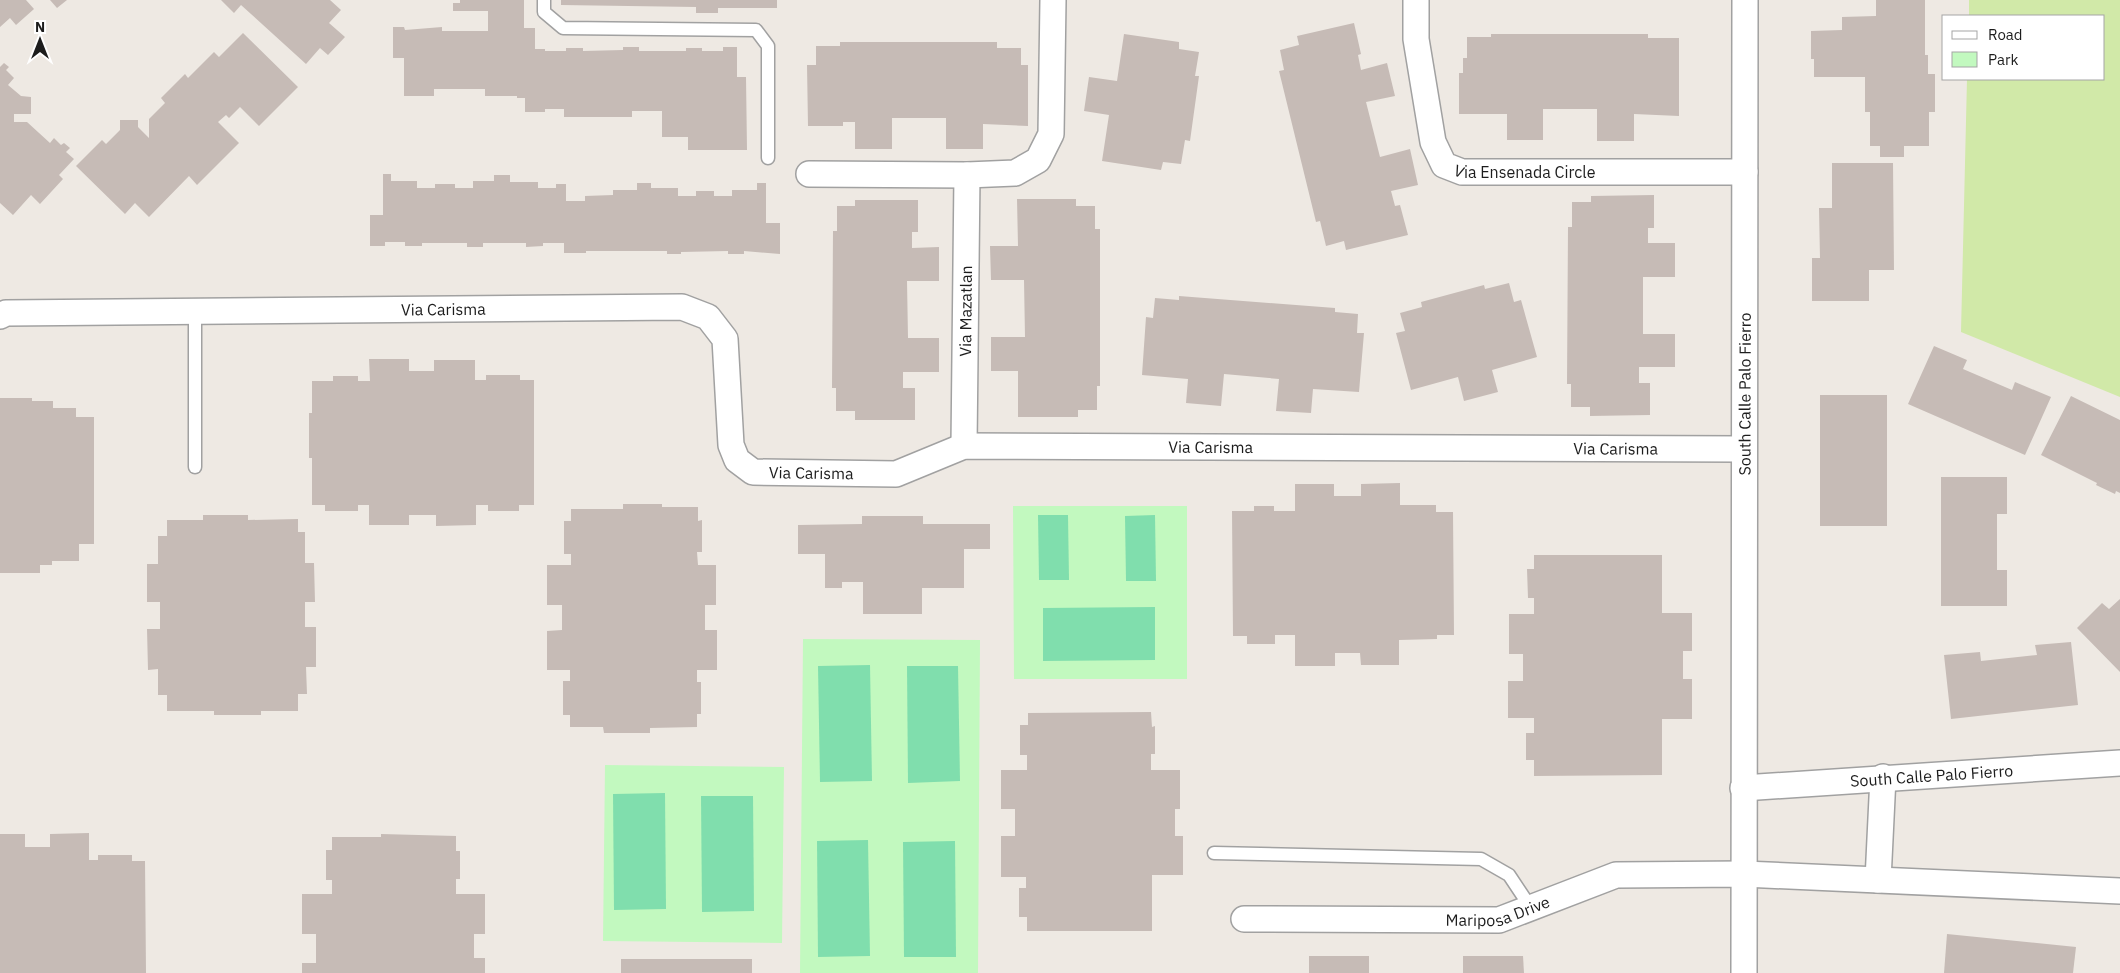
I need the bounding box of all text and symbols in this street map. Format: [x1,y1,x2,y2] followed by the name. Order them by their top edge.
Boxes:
[15,15,65,65] north arrow
[1942,15,2105,80] legend
[35,18,45,36] text: N
[1988,25,2023,44] text: Road
[1988,50,2018,69] text: Park
[1451,160,1596,182] street label: Via Ensenada Circle
[955,265,976,357] street label: Via Mazatlan
[401,299,486,319] street label: Via Carisma
[1735,312,1755,476] street label: South Calle Palo Fierro
[1168,437,1254,457] street label: Via Carisma
[1573,438,1659,459] street label: Via Carisma
[769,462,854,483] street label: Via Carisma
[1850,760,2014,791] street label: South Calle Palo Fierro
[1445,891,1553,931] street label: Mariposa Drive

